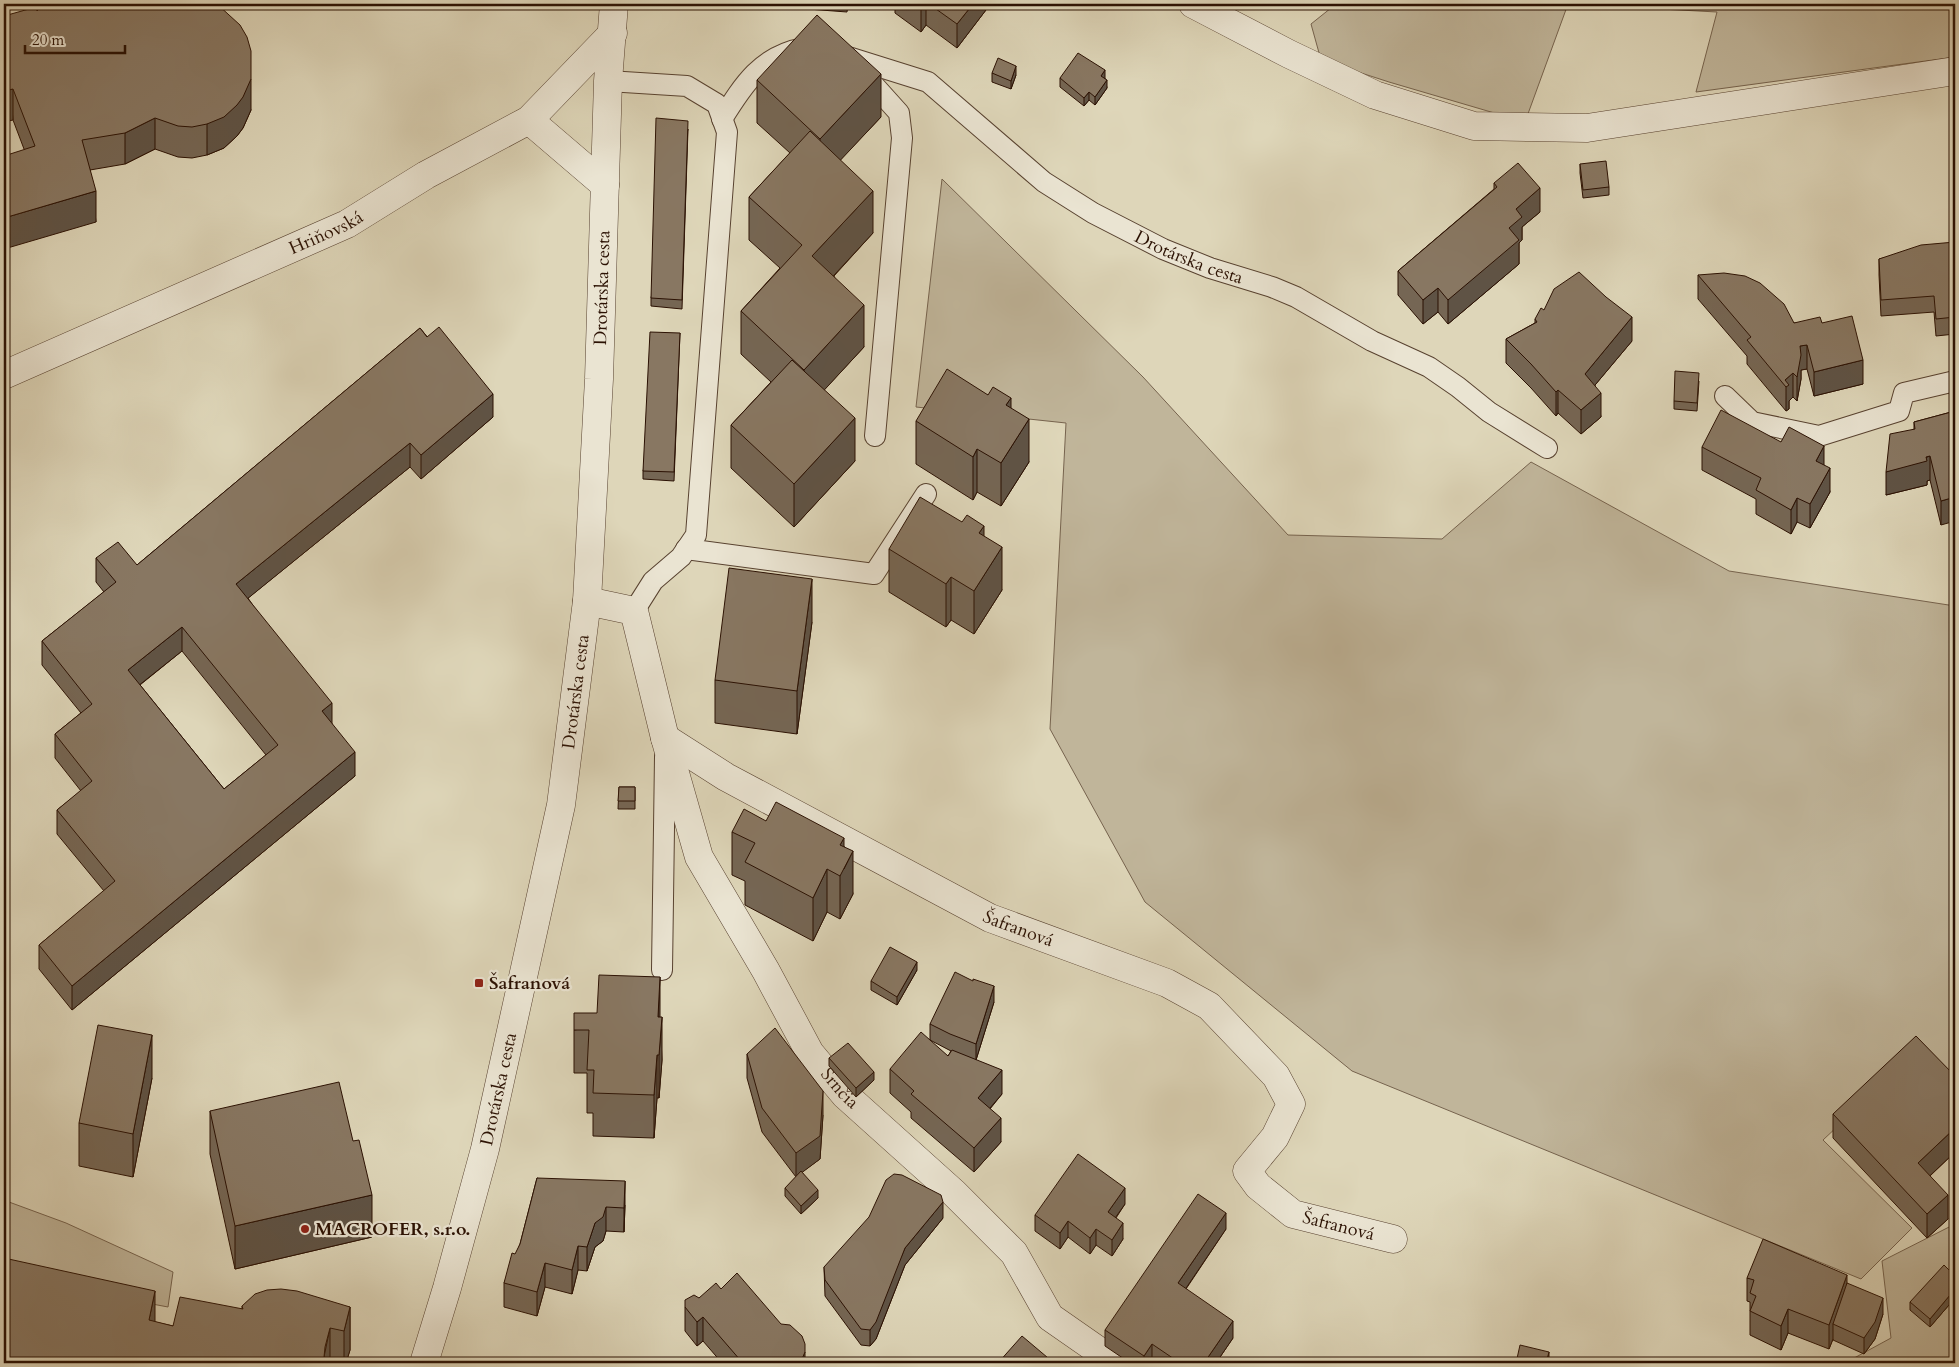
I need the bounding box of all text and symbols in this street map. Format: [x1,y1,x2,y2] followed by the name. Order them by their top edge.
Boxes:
[25,22,125,54] scale bar
[32,30,64,50] text: 20 m
[285,204,368,261] street label: Hriňovská
[1130,224,1246,290] street label: Drotárska cesta
[588,230,616,346] street label: Drotárska cesta
[556,633,595,750] street label: Drotárska cesta
[978,904,1057,953] street label: Šafranová
[489,971,570,996] place label: Šafranová
[473,977,485,989] marker: Šafranová
[474,1030,523,1148] street label: Drotárska cesta
[815,1062,865,1114] street label: Srnčia
[1300,1204,1378,1247] street label: Šafranová
[315,1217,471,1242] place label: MACROFER, s.r.o.
[299,1223,311,1235] marker: MACROFER, s.r.o.

